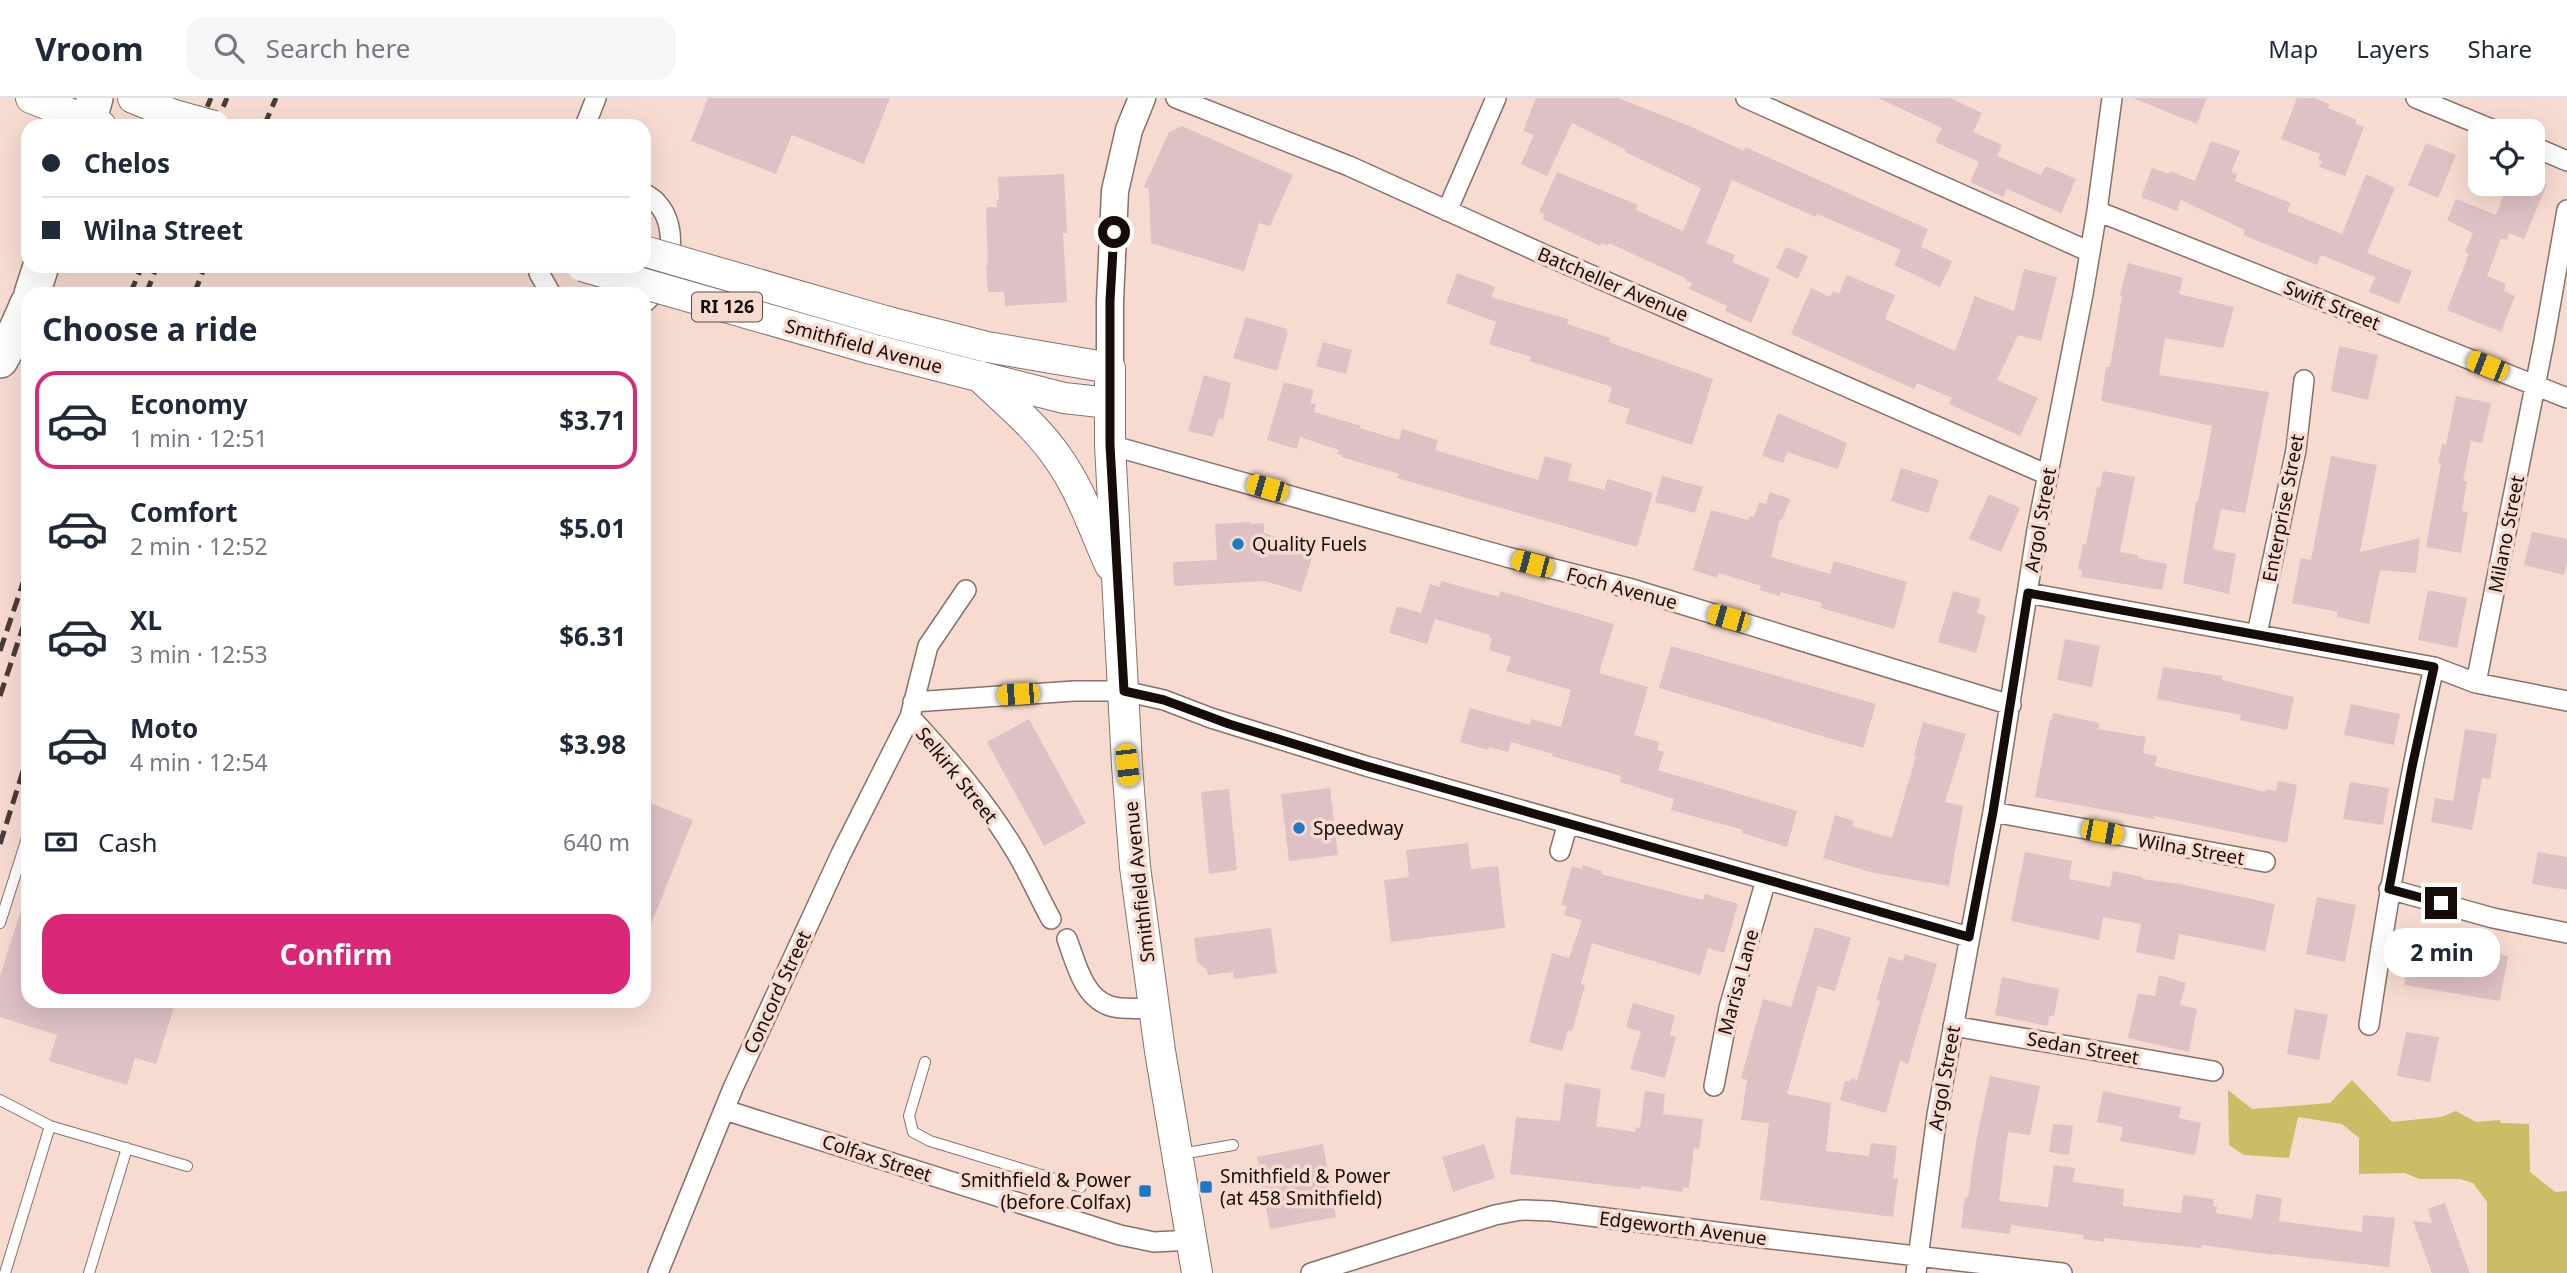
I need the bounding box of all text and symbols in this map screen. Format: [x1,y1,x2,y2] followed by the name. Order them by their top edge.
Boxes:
[186,17,676,80] search box
[35,26,144,71] text: Vroom
[210,29,248,67] icon: search
[266,30,410,66] text: Search here
[2268,32,2318,65] text: Map
[2356,32,2430,65] text: Layers
[2468,32,2532,65] text: Share
[2468,119,2545,196] map controls
[2468,119,2545,196] button: locate
[84,145,170,181] text: Chelos
[84,212,243,248] text: Wilna Street
[1098,216,1130,248] route start
[1534,240,1692,328] street label: Batcheller Avenue
[2280,274,2384,336] street label: Swift Street
[692,292,762,322] road number: RI 126
[42,307,258,350] text: Choose a ride
[782,312,946,380] street label: Smithfield Avenue
[2464,348,2511,384] car
[130,386,248,422] text: Economy
[46,389,109,452] icon: car
[559,402,626,438] text: $3.71
[130,422,268,454] text: 1 min · 12:51
[2256,432,2310,584] street label: Enterprise Street
[2018,465,2062,574] street label: Argol Street
[1244,472,1291,504] car
[2482,473,2530,595] street label: Milano Street
[130,494,238,530] text: Comfort
[46,497,109,560] icon: car
[559,510,626,546] text: $5.01
[130,530,268,562] text: 2 min · 12:52
[1252,531,1367,557] place label: Quality Fuels
[1230,536,1246,552] marker: Quality Fuels
[1509,548,1556,580] car
[1564,561,1680,615] street label: Foch Avenue
[130,602,162,638] text: XL
[1705,602,1752,634] car
[46,605,109,668] icon: car
[559,618,626,654] text: $6.31
[130,638,268,670] text: 3 min · 12:53
[997,682,1040,706] car
[130,710,198,746] text: Moto
[46,713,109,776] icon: car
[910,721,1004,829] street label: Selkirk Street
[559,726,626,762] text: $3.98
[1115,743,1140,787] car
[130,746,268,778] text: 4 min · 12:54
[1118,800,1160,964] street label: Smithfield Avenue
[1313,815,1404,841] place label: Speedway
[2080,818,2125,846] car
[1291,820,1307,836] marker: Speedway
[42,823,80,861] icon: cash
[98,824,158,860] text: Cash
[563,826,630,858] text: 640 m
[2136,827,2247,871] street label: Wilna Street
[2425,887,2457,919] route end
[42,914,630,994] button: Confirm
[737,926,817,1058] street label: Concord Street
[1711,926,1765,1038] street label: Marisa Lane
[2383,928,2499,976] callout: 2 min
[2410,936,2474,968] text: 2 min
[1922,1023,1966,1132] street label: Argol Street
[2025,1025,2141,1071] street label: Sedan Street
[819,1128,935,1188] street label: Colfax Street
[1220,1163,1390,1211] place label: Smithfield & Power (at 458 Smithfield)
[961,1167,1131,1215] place label: Smithfield & Power (before Colfax)
[1198,1179,1214,1195] marker: Smithfield & Power (at 458 Smithfield)
[1137,1183,1153,1199] marker: Smithfield & Power (before Colfax)
[1598,1205,1768,1251] street label: Edgeworth Avenue

